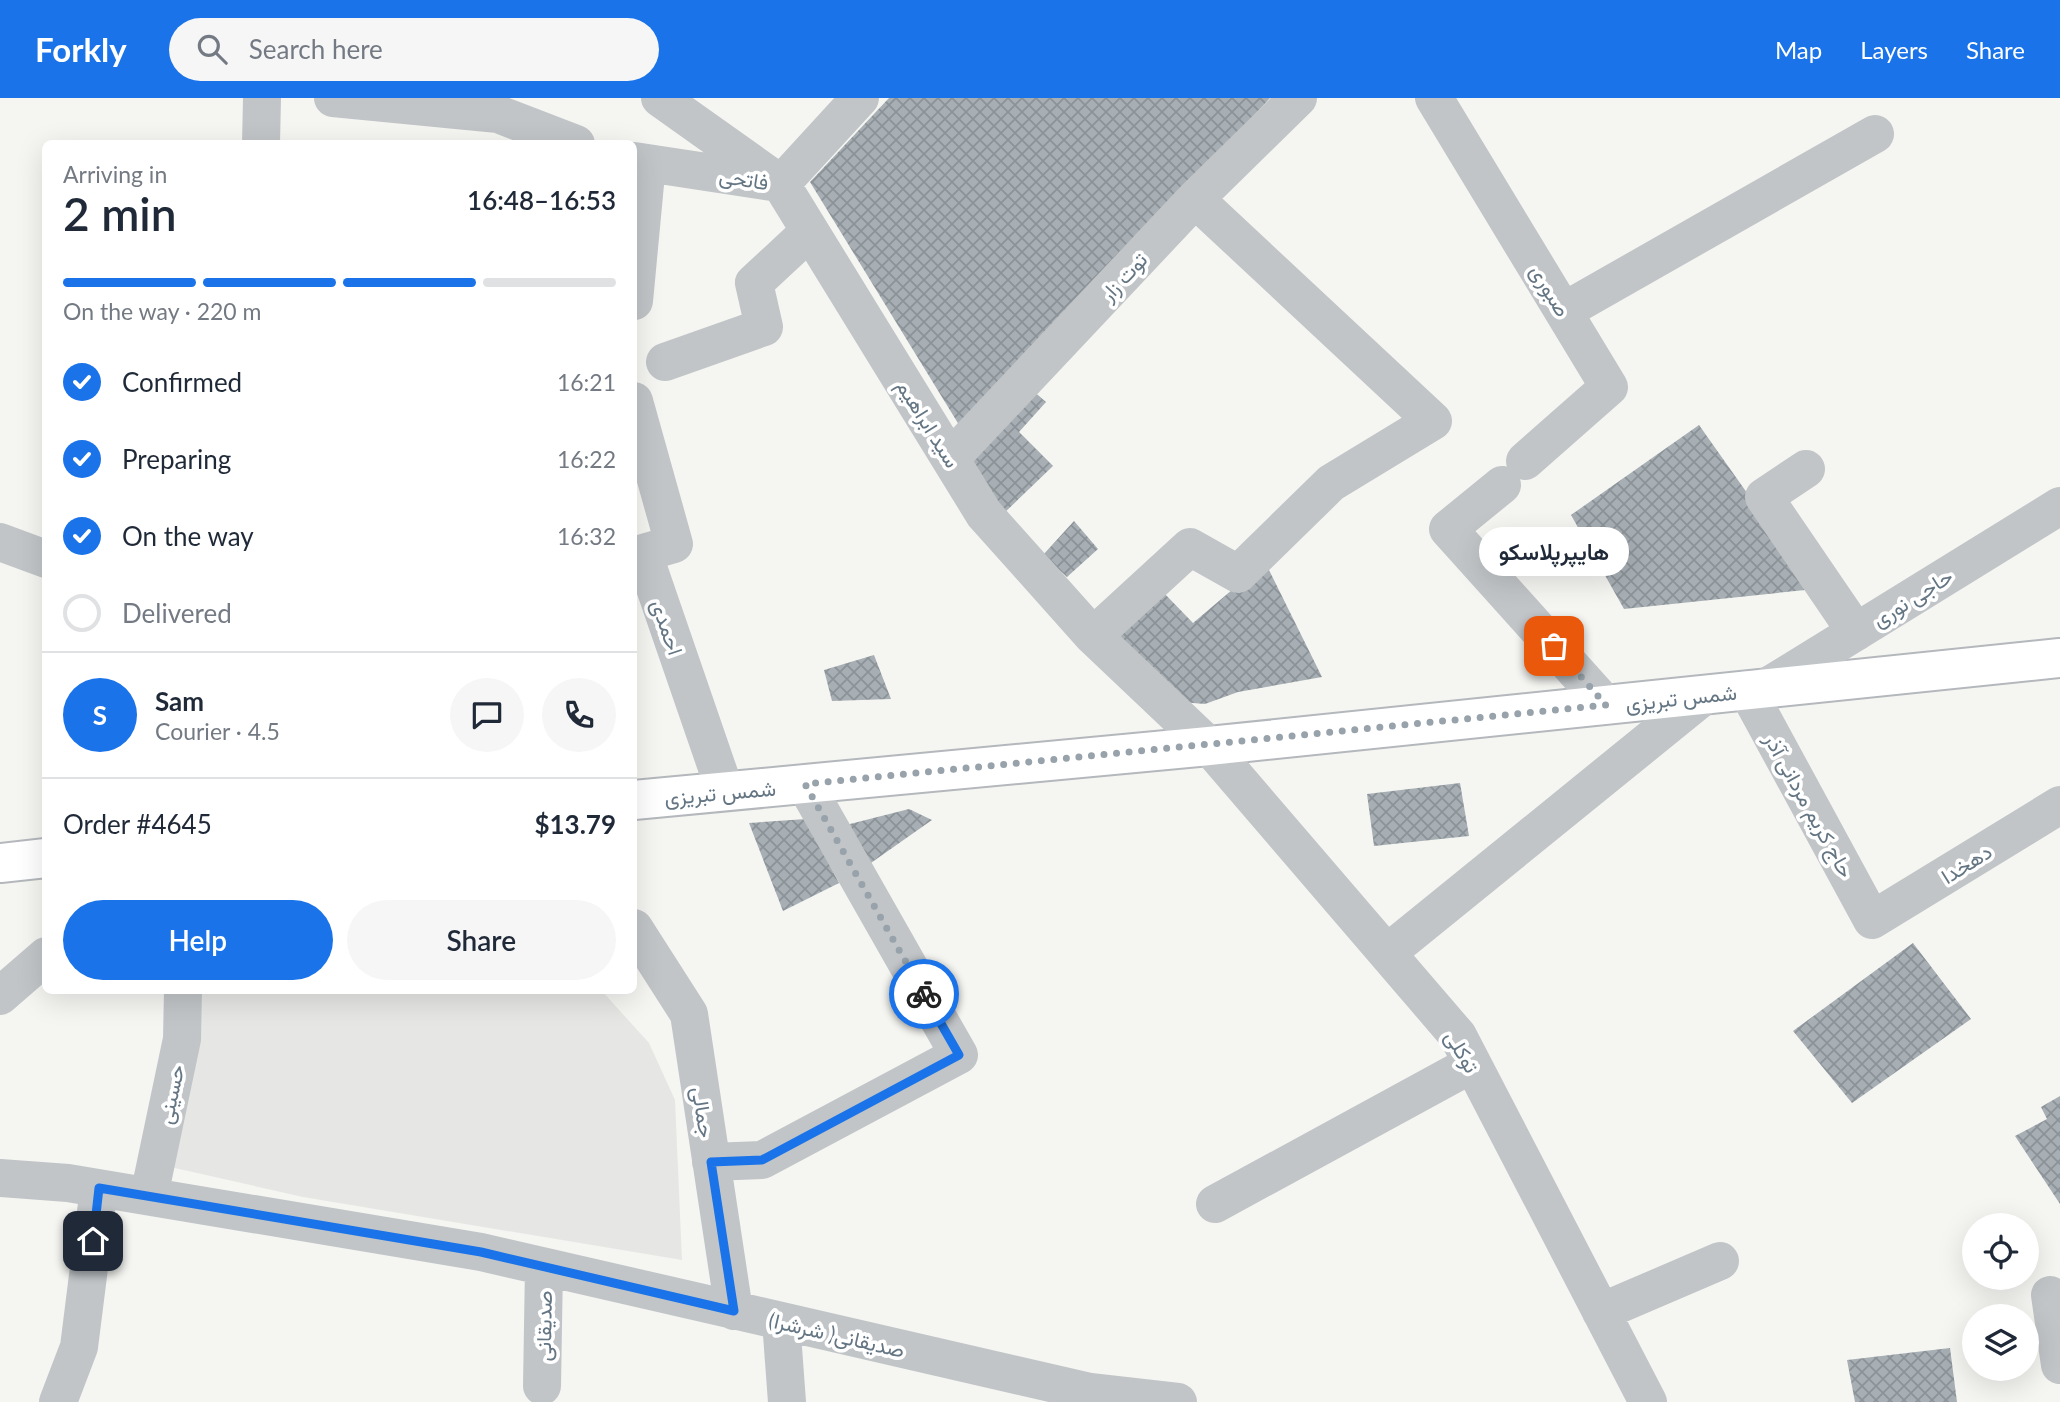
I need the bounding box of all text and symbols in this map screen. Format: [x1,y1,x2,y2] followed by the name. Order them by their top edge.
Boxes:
[169,18,659,81] search box
[35,29,127,69] text: Forkly
[193,30,231,68] icon: search
[249,33,383,65] text: Search here
[1775,35,1822,64] text: Map
[1860,35,1928,64] text: Layers
[1966,35,2025,64] text: Share
[63,160,167,188] text: Arriving in
[717,162,770,195] street label: فاتحی
[467,184,616,216] text: 16:48–16:53
[63,186,177,241] text: 2 min
[1094,247,1153,308] street label: توت زار
[1524,259,1576,322] street label: صبوری
[63,297,262,325] text: On the way · 220 m
[63,363,101,401] icon: check
[122,366,242,398] text: Confirmed
[557,368,616,396] text: 16:21
[890,374,966,473] street label: سید ابراهیم
[63,440,101,478] icon: check
[122,443,231,475] text: Preparing
[557,445,616,473] text: 16:22
[63,517,101,555] icon: check
[122,520,254,552] text: On the way
[557,522,616,550] text: 16:32
[1479,527,1629,576] callout: هایپرپلاسکو
[1499,537,1609,565] text: هایپرپلاسکو
[1867,563,1958,633] street label: حاجی نوری
[646,596,689,658] street label: احمدی
[122,597,232,629] text: Delivered
[1524,616,1584,676] pin
[1535,627,1573,665] icon: bag
[450,678,524,752] button: chat
[542,678,616,752] button: phone
[1624,679,1738,717] street label: شمس تبریزی
[155,685,204,717] text: Sam
[93,699,107,731] text: S
[155,717,280,745] text: Courier · 4.5
[1757,728,1860,883] street label: حاج کریم مردانی آذر
[663,775,777,811] street label: شمس تبریزی
[63,808,212,840] text: Order #4645
[534,808,616,840] text: $13.79
[1936,838,1996,888] street label: دهخدا
[63,900,333,980] button: Help
[347,900,616,980] button: Share
[889,959,959,1029] courier
[905,975,943,1013] icon: bike
[1439,1025,1485,1078] street label: توکلی
[152,1062,189,1126] street label: حسینی
[687,1085,720,1139] street label: جمالی
[63,1211,123,1271] pin
[1962,1213,2039,1381] map controls
[1962,1213,2039,1290] button: locate
[74,1222,112,1260] icon: home
[530,1290,557,1362] street label: صدیقانی
[1962,1304,2039,1381] button: layers
[766,1306,907,1364] street label: (شرشرا )صدیقانی

